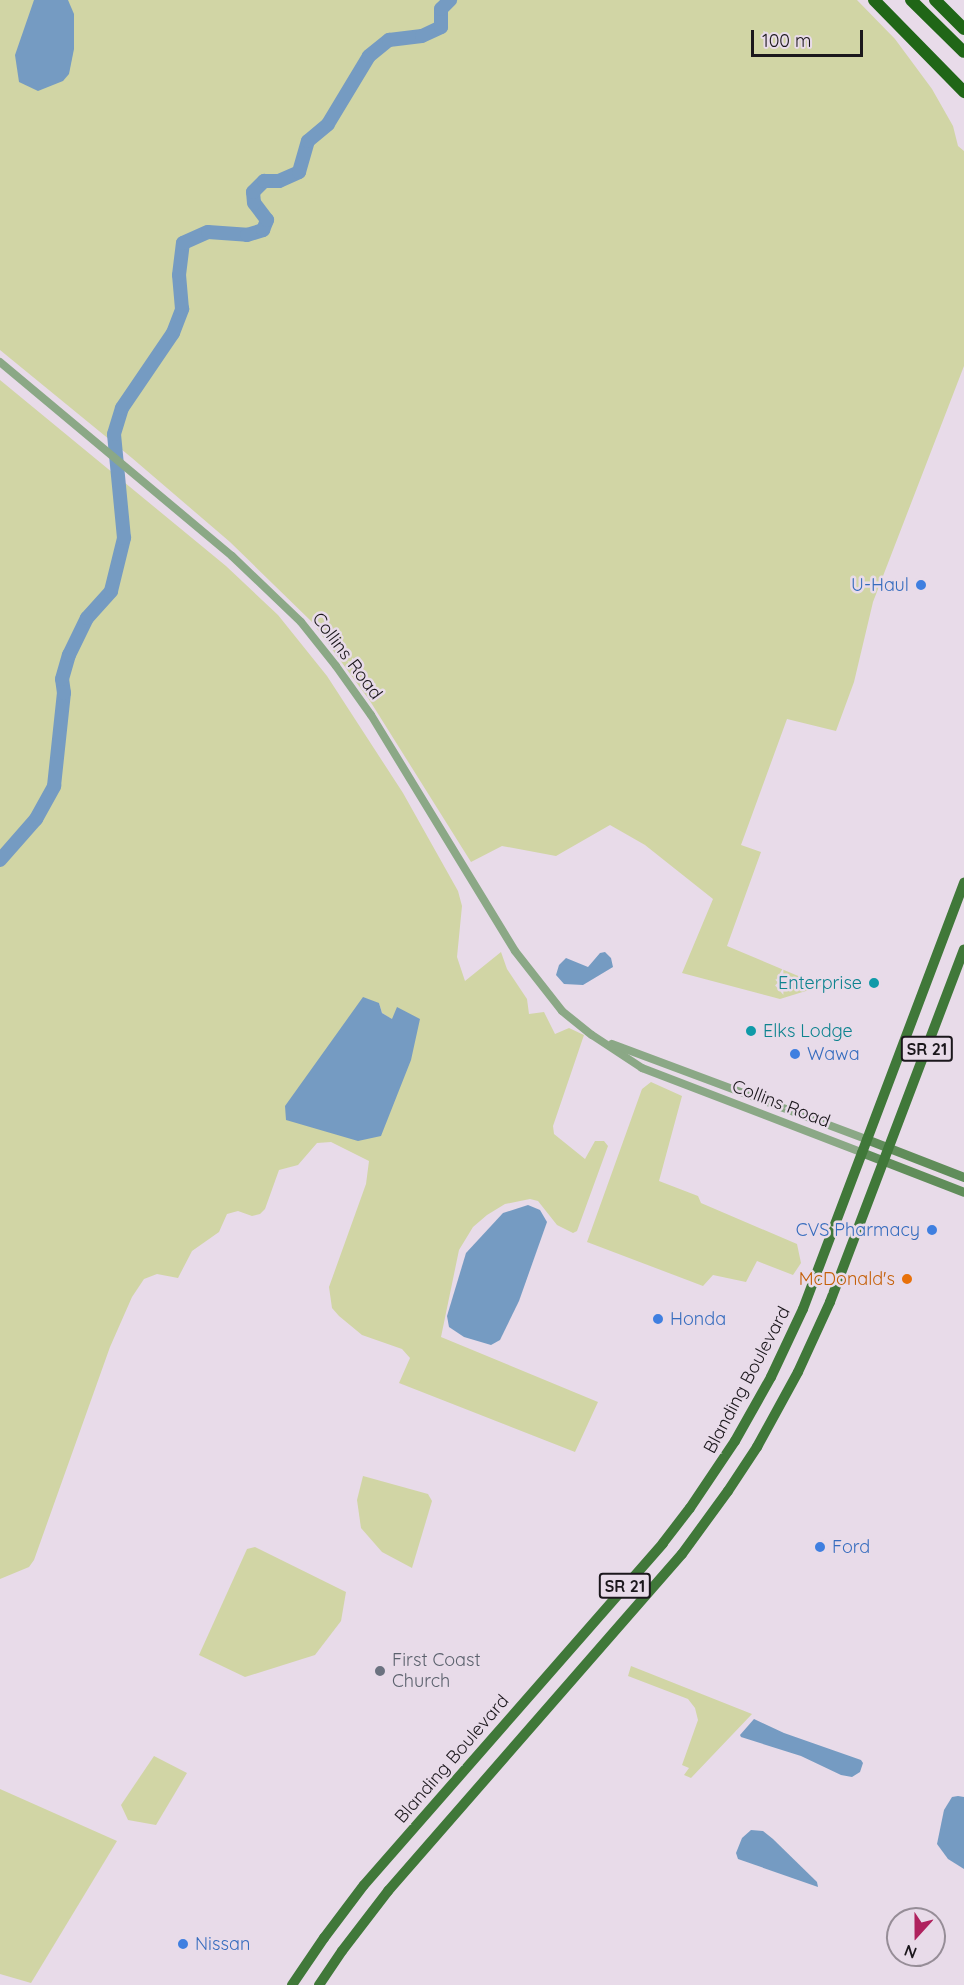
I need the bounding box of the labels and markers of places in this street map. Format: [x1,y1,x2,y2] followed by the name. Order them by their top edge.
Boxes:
[851,574,909,596] place label: U-Haul
[914,578,928,592] marker: U-Haul
[778,972,862,994] place label: Enterprise
[867,976,881,990] marker: Enterprise
[763,1020,853,1042] place label: Elks Lodge
[744,1024,758,1038] marker: Elks Lodge
[807,1043,860,1065] place label: Wawa
[788,1047,802,1061] marker: Wawa
[796,1219,920,1241] place label: CVS Pharmacy
[925,1223,939,1237] marker: CVS Pharmacy
[799,1268,895,1290] place label: McDonald's
[900,1272,914,1286] marker: McDonald's
[670,1308,726,1330] place label: Honda
[651,1312,665,1326] marker: Honda
[832,1536,870,1558] place label: Ford
[813,1540,827,1554] marker: Ford
[392,1650,481,1692] place label: First Coast Church
[373,1664,387,1678] marker: First Coast Church
[195,1933,250,1955] place label: Nissan
[176,1937,190,1951] marker: Nissan

